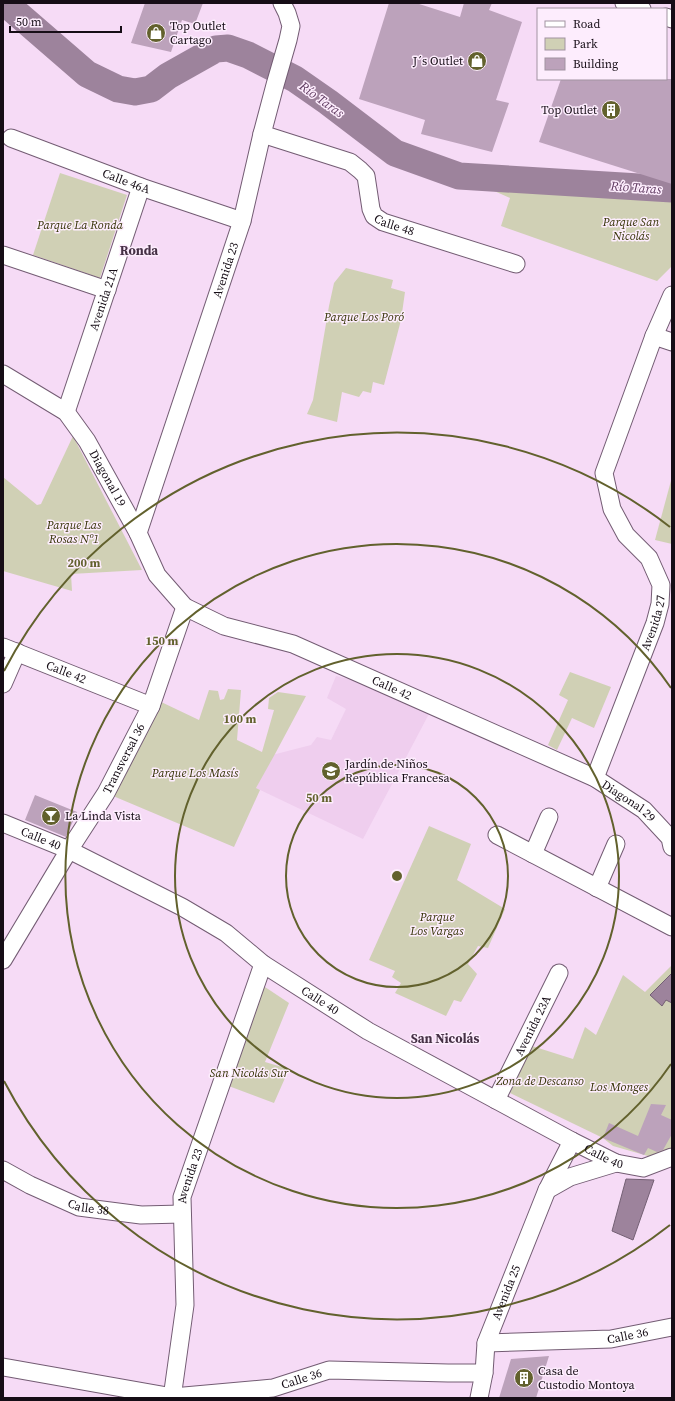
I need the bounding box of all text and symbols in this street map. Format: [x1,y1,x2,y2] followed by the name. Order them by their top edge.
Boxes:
[10,8,121,34] scale bar
[537,8,667,80] legend
[16,14,42,30] text: 50 m
[573,16,600,32] text: Road
[170,18,226,48] place label: Top Outlet Cartago
[145,22,167,44] shop icon: Top Outlet Cartago
[573,36,598,52] text: Park
[466,50,488,72] shop icon: J´s Outlet
[412,53,463,69] place label: J´s Outlet
[573,56,618,72] text: Building
[295,77,348,121] water label: Río Taras
[600,99,622,121] building icon: Top Outlet
[541,102,597,118] place label: Top Outlet
[100,165,152,197] street label: Calle 46A
[609,177,662,198] water label: Río Taras
[371,210,416,239] street label: Calle 48
[602,214,659,244] park label: Parque San Nicolás
[36,217,124,233] park label: Parque La Ronda
[209,240,242,300] street label: Avenida 23
[120,242,158,259] district label: Ronda
[86,265,122,333] street label: Avenida 21A
[323,309,404,325] park label: Parque Los Poró
[85,447,130,510] street label: Diagonal 19
[46,517,102,547] park label: Parque Las Rosas Nº1
[68,555,101,571] text: 200 m
[637,595,668,653] street label: Avenida 27
[146,633,179,649] text: 150 m
[44,657,89,687] street label: Calle 42
[369,672,414,704] street label: Calle 42
[224,711,257,727] text: 100 m
[99,721,149,796] street label: Transversal 36
[344,756,450,786] place label: Jardín de Niños República Francesa
[320,760,342,782] school or university icon: Jardín de Niños República Francesa
[151,765,239,781] park label: Parque Los Masís
[599,776,659,825] street label: Diagonal 29
[306,790,332,806] text: 50 m
[40,805,62,827] bar icon: La Linda Vista
[65,808,142,824] place label: La Linda Vista
[19,823,63,854] street label: Calle 40
[390,869,404,883] centre of rings
[409,909,464,939] park label: Parque Los Vargas
[298,982,342,1018] street label: Calle 40
[511,993,555,1059] street label: Avenida 23A
[411,1030,479,1047] district label: San Nicolás
[210,1065,290,1081] park label: San Nicolás Sur
[495,1073,584,1089] park label: Zona de Descanso
[589,1079,649,1095] park label: Los Monges
[581,1140,624,1172] street label: Calle 40
[174,1146,206,1204] street label: Avenida 23
[65,1195,110,1219] street label: Calle 38
[488,1263,524,1322] street label: Avenida 25
[607,1324,650,1347] street label: Calle 36
[538,1363,636,1393] place label: Casa de Custodio Montoya
[279,1365,324,1393] street label: Calle 36
[513,1367,535,1389] building icon: Casa de Custodio Montoya

